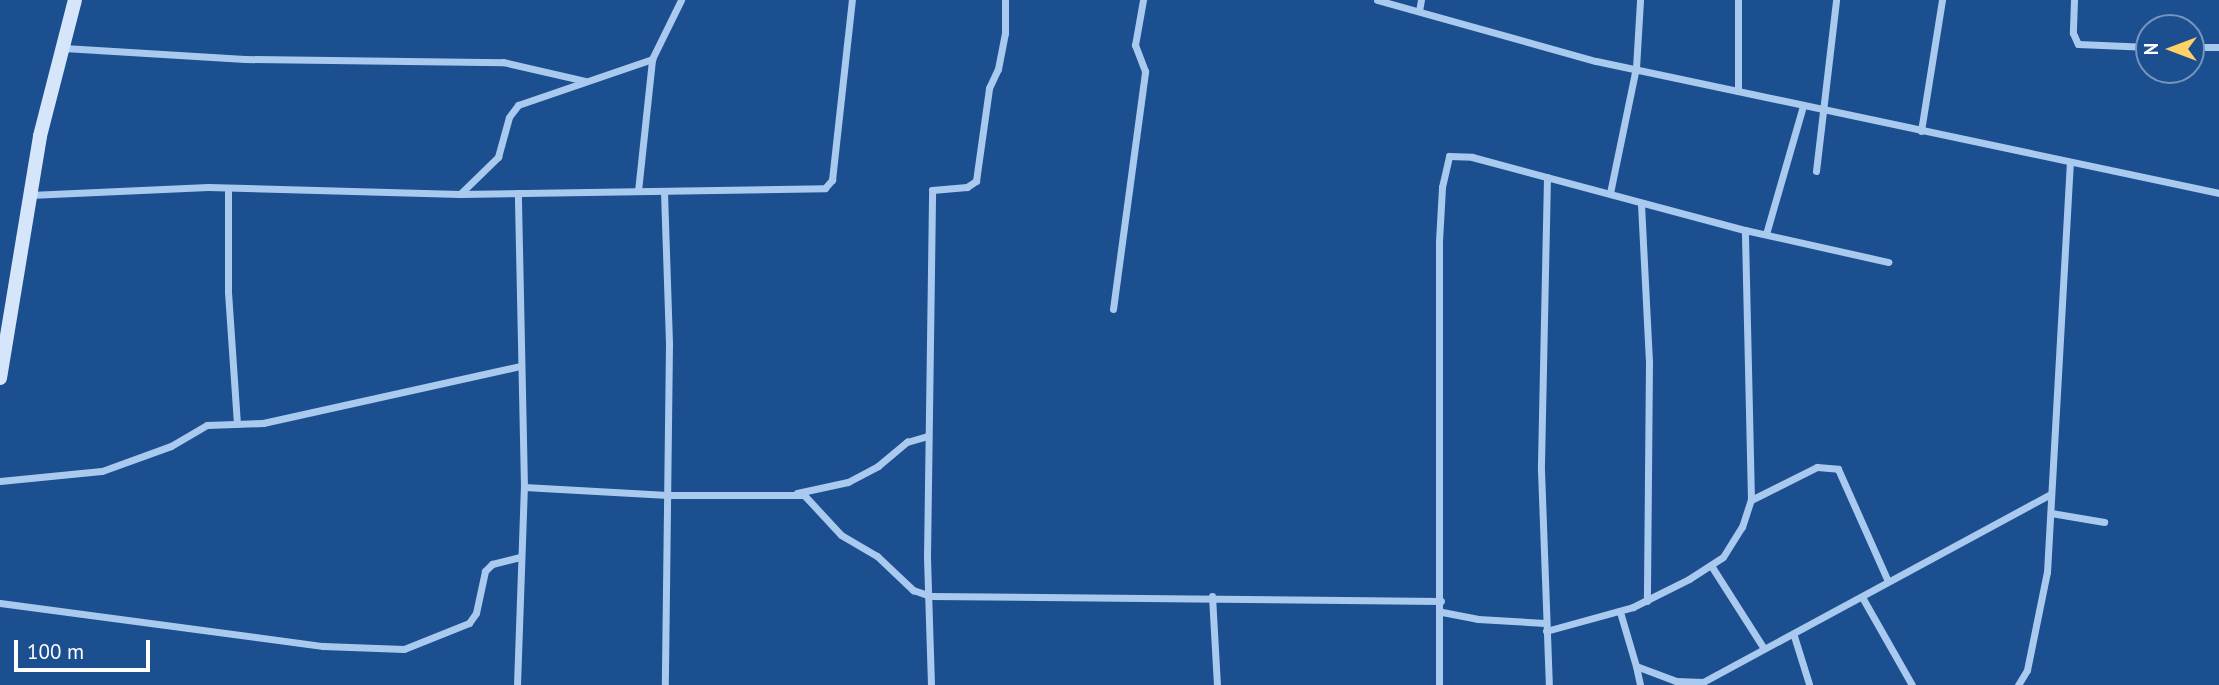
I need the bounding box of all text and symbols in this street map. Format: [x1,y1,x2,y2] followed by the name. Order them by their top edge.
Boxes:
[2135,14,2205,84] north arrow
[2139,43,2163,55] text: N
[18,626,154,670] scale bar
[27,638,84,665] text: 100 m

